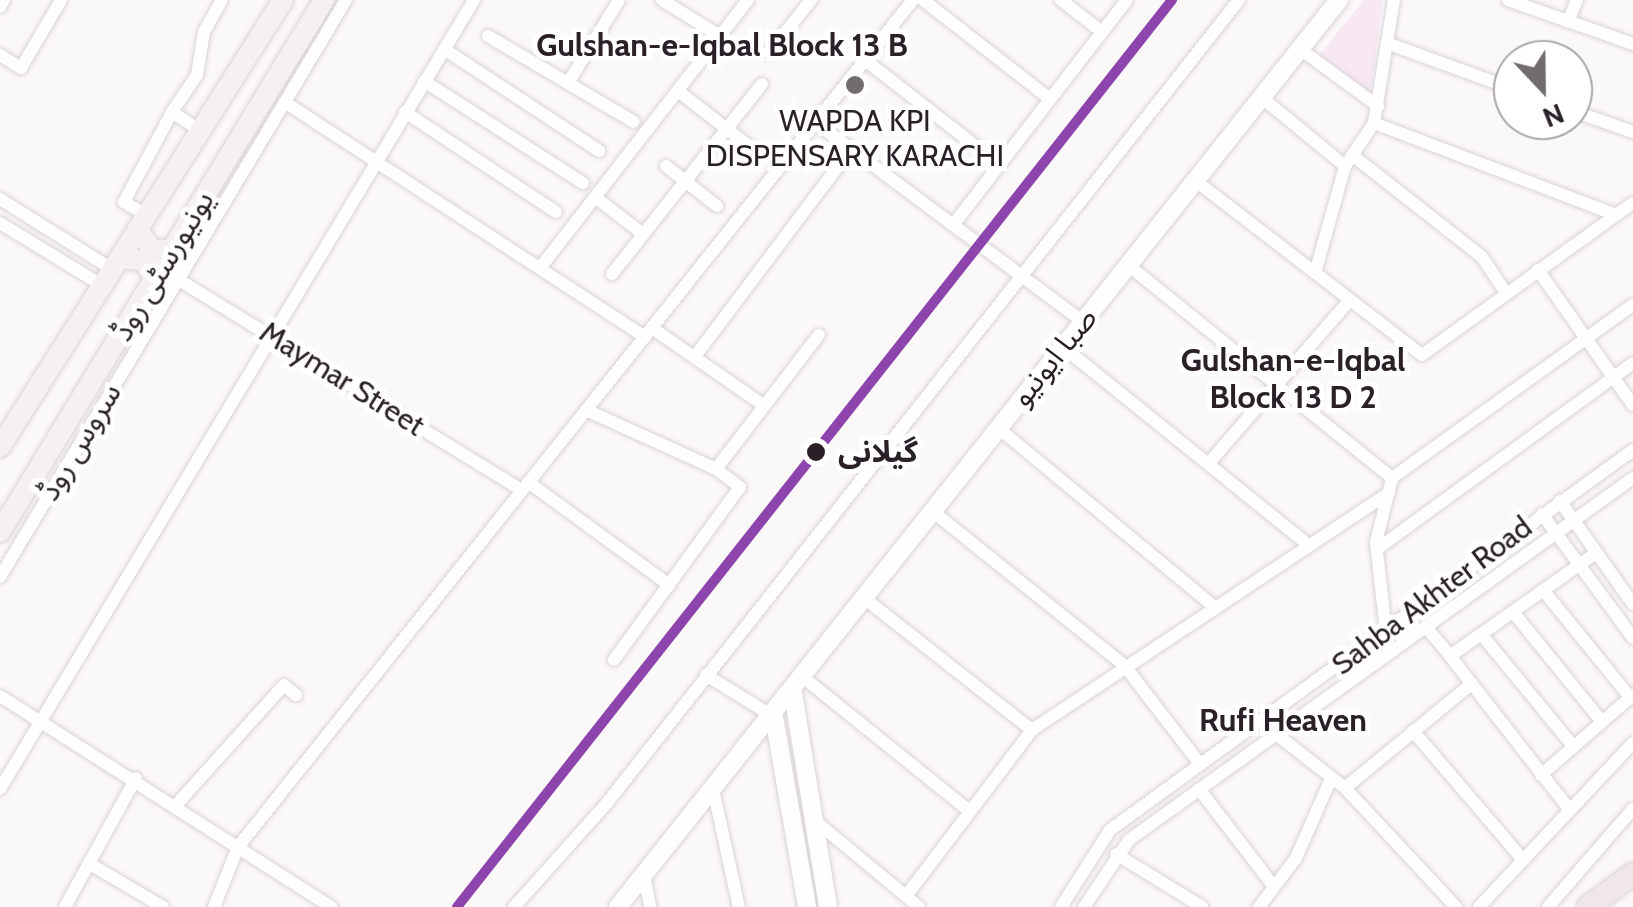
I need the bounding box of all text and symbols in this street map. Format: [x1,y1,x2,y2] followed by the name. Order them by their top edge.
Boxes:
[536,26,908,64] district label: Gulshan-e-Iqbal Block 13 B
[1493,40,1593,140] north arrow
[842,72,868,98] marker: WAPDA KPI DISPENSARY KARACHI
[1538,96,1569,135] text: N
[706,103,1004,174] place label: WAPDA KPI DISPENSARY KARACHI
[104,184,222,348] street label: یونیورسٹی روڈ
[1003,300,1105,414] street label: صبا ایونیو
[253,314,431,444] street label: Maymar Street
[1181,342,1405,417] district label: Gulshan-e-Iqbal Block 13 D 2
[31,377,129,507] street label: سروس روڈ
[838,434,918,470] place label: گیلانی
[803,439,829,465] marker: گیلانی
[1325,509,1539,683] street label: Sahba Akhter Road
[1199,701,1367,739] district label: Rufi Heaven

